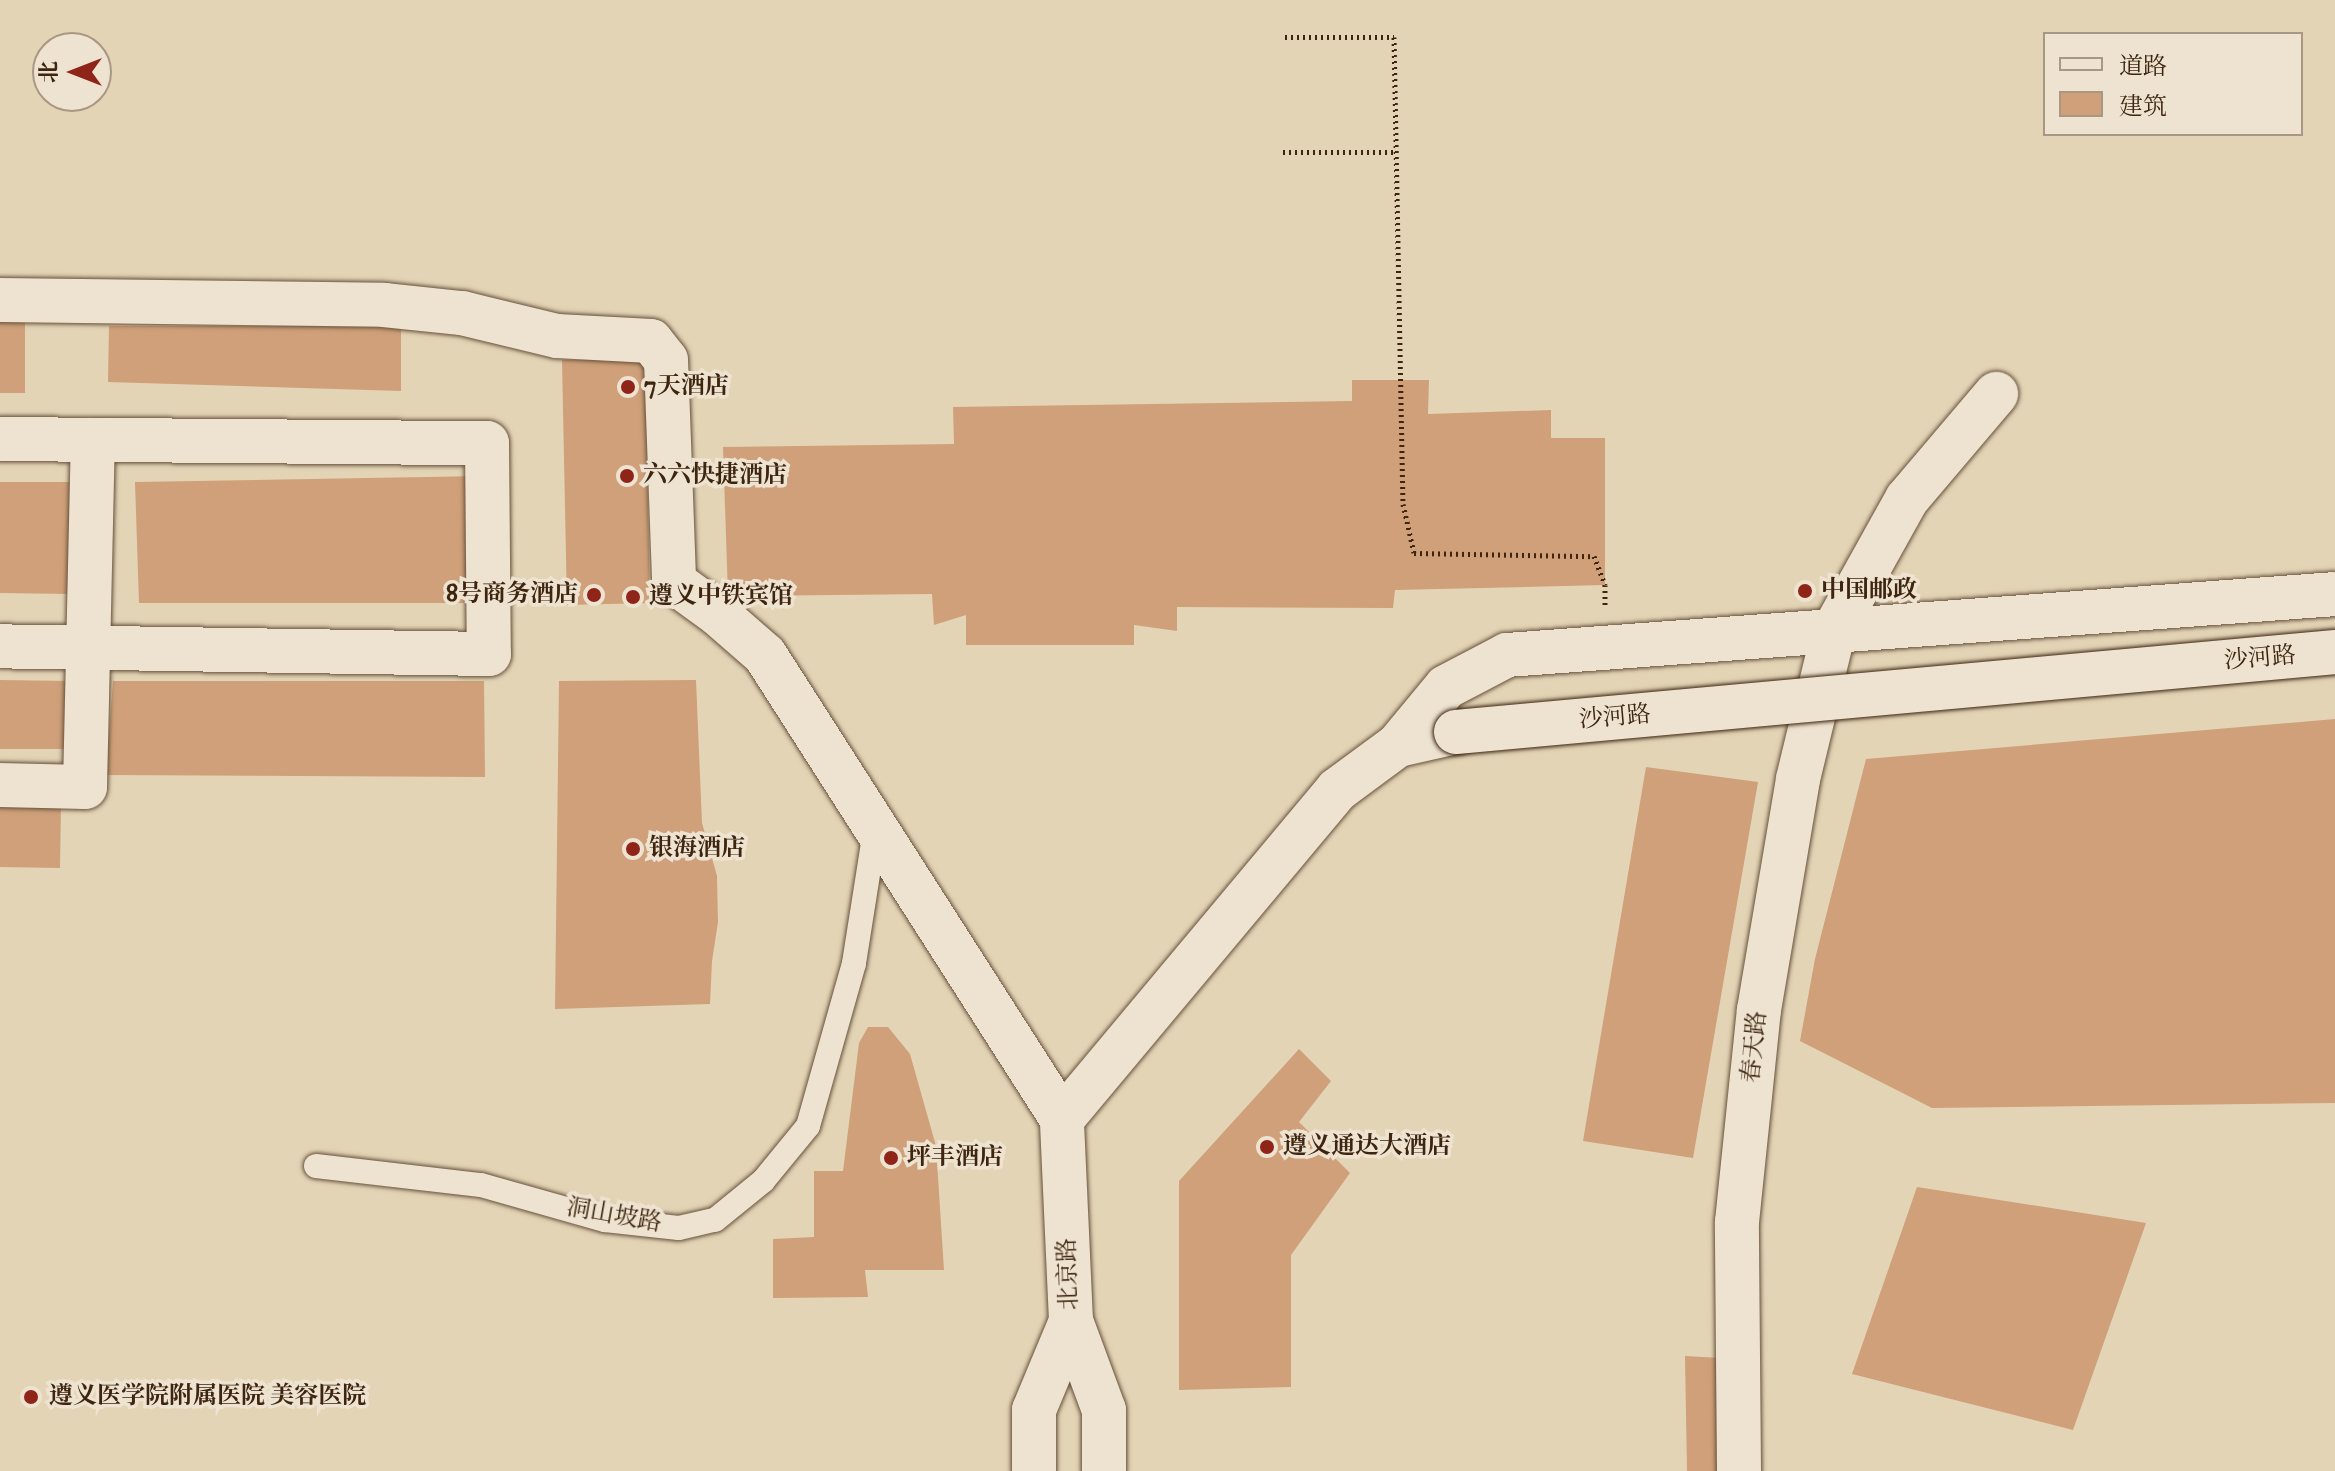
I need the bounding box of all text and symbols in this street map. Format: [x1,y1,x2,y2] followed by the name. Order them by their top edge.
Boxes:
[32,32,112,112] north arrow
[2043,32,2303,136] legend
[2119,52,2167,82] text: 道路
[36,61,63,83] text: 北
[2119,92,2167,122] text: 建筑
[644,373,729,401] place label: 7天酒店
[619,378,637,396] marker: 7天酒店
[643,462,787,490] place label: 六六快捷酒店
[618,467,636,485] marker: 六六快捷酒店
[1821,577,1917,605] place label: 中国邮政
[446,581,578,609] place label: 8号商务酒店
[1796,582,1814,600] marker: 中国邮政
[649,583,793,611] place label: 遵义中铁宾馆
[585,586,603,604] marker: 8号商务酒店
[624,588,642,606] marker: 遵义中铁宾馆
[2223,642,2297,676] street label: 沙河路
[1578,701,1652,735] street label: 沙河路
[649,835,745,863] place label: 银海酒店
[624,840,642,858] marker: 银海酒店
[1737,1010,1773,1084] street label: 春天路
[1283,1133,1451,1161] place label: 遵义通达大酒店
[1258,1138,1276,1156] marker: 遵义通达大酒店
[907,1144,1003,1172] place label: 坪丰酒店
[882,1149,900,1167] marker: 坪丰酒店
[564,1193,664,1239] street label: 洞山坡路
[1053,1238,1085,1310] street label: 北京路
[49,1383,366,1411] place label: 遵义医学院附属医院 美容医院
[20,1386,42,1408] marker: 遵义医学院附属医院 美容医院

